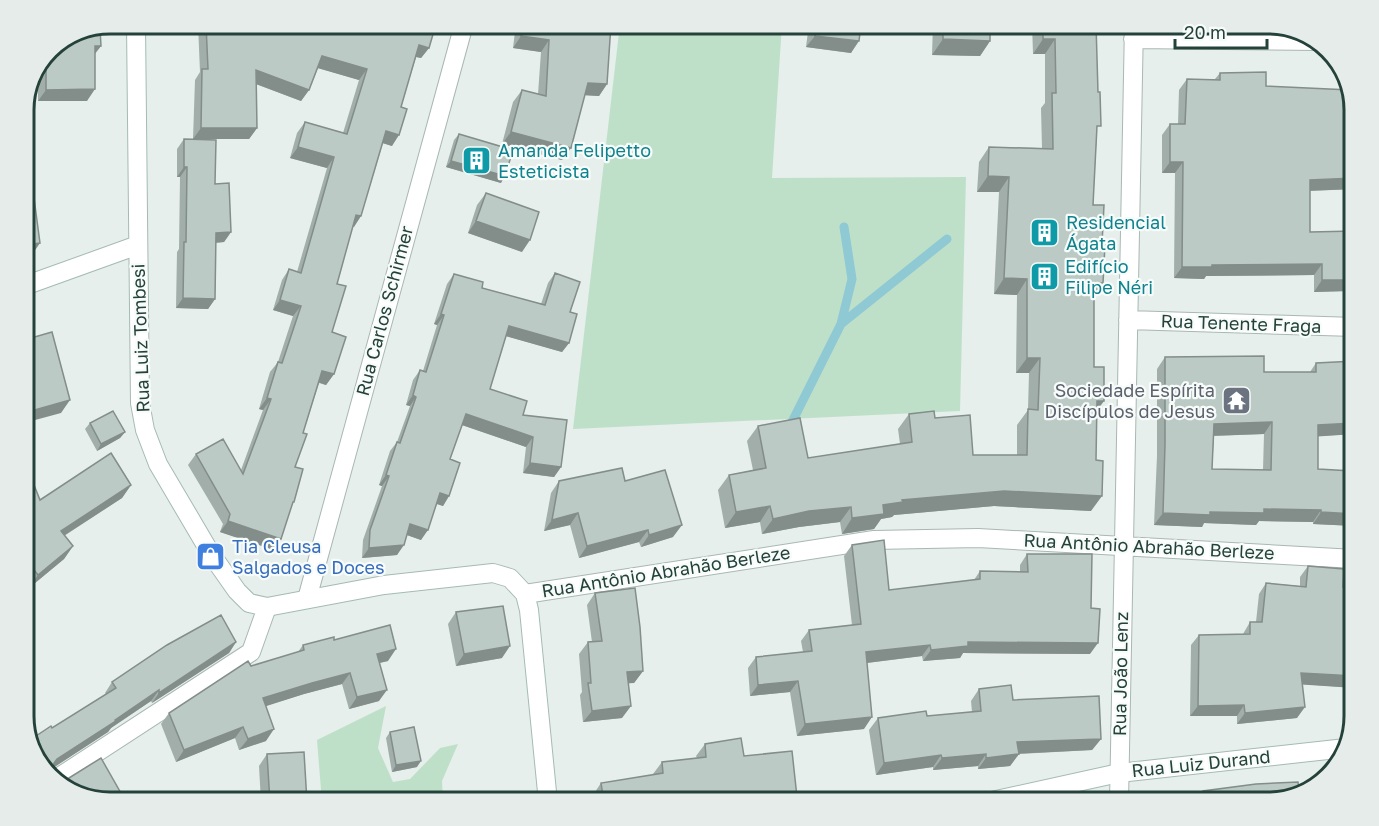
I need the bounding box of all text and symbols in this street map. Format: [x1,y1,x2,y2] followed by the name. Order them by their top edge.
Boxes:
[1175,12,1266,50] scale bar
[1184,21,1226,43] text: 20 m
[498,139,651,182] place label: Amanda Felipetto Esteticista
[461,145,493,177] building icon: Amanda Felipetto Esteticista
[1066,211,1166,254] place label: Residencial Ágata
[1029,217,1061,249] building icon: Residencial Ágata
[351,223,417,398] street label: Rua Carlos Schirmer
[1065,255,1153,298] place label: Edifício Filipe Néri
[1028,261,1060,293] building icon: Edifício Filipe Néri
[126,263,154,413] street label: Rua Luiz Tombesi
[1160,309,1322,337] street label: Rua Tenente Fraga
[1045,379,1215,422] place label: Sociedade Espírita Discípulos de Jesus
[1220,385,1252,417] temple icon: Sociedade Espírita Discípulos de Jesus
[1023,528,1275,564] street label: Rua Antônio Abrahão Berleze
[232,535,385,578] place label: Tia Cleusa Salgados e Doces
[540,540,792,602] street label: Rua Antônio Abrahão Berleze
[195,541,227,573] shop icon: Tia Cleusa Salgados e Doces
[1108,612,1132,736] street label: Rua João Lenz
[1130,745,1271,781] street label: Rua Luiz Durand

